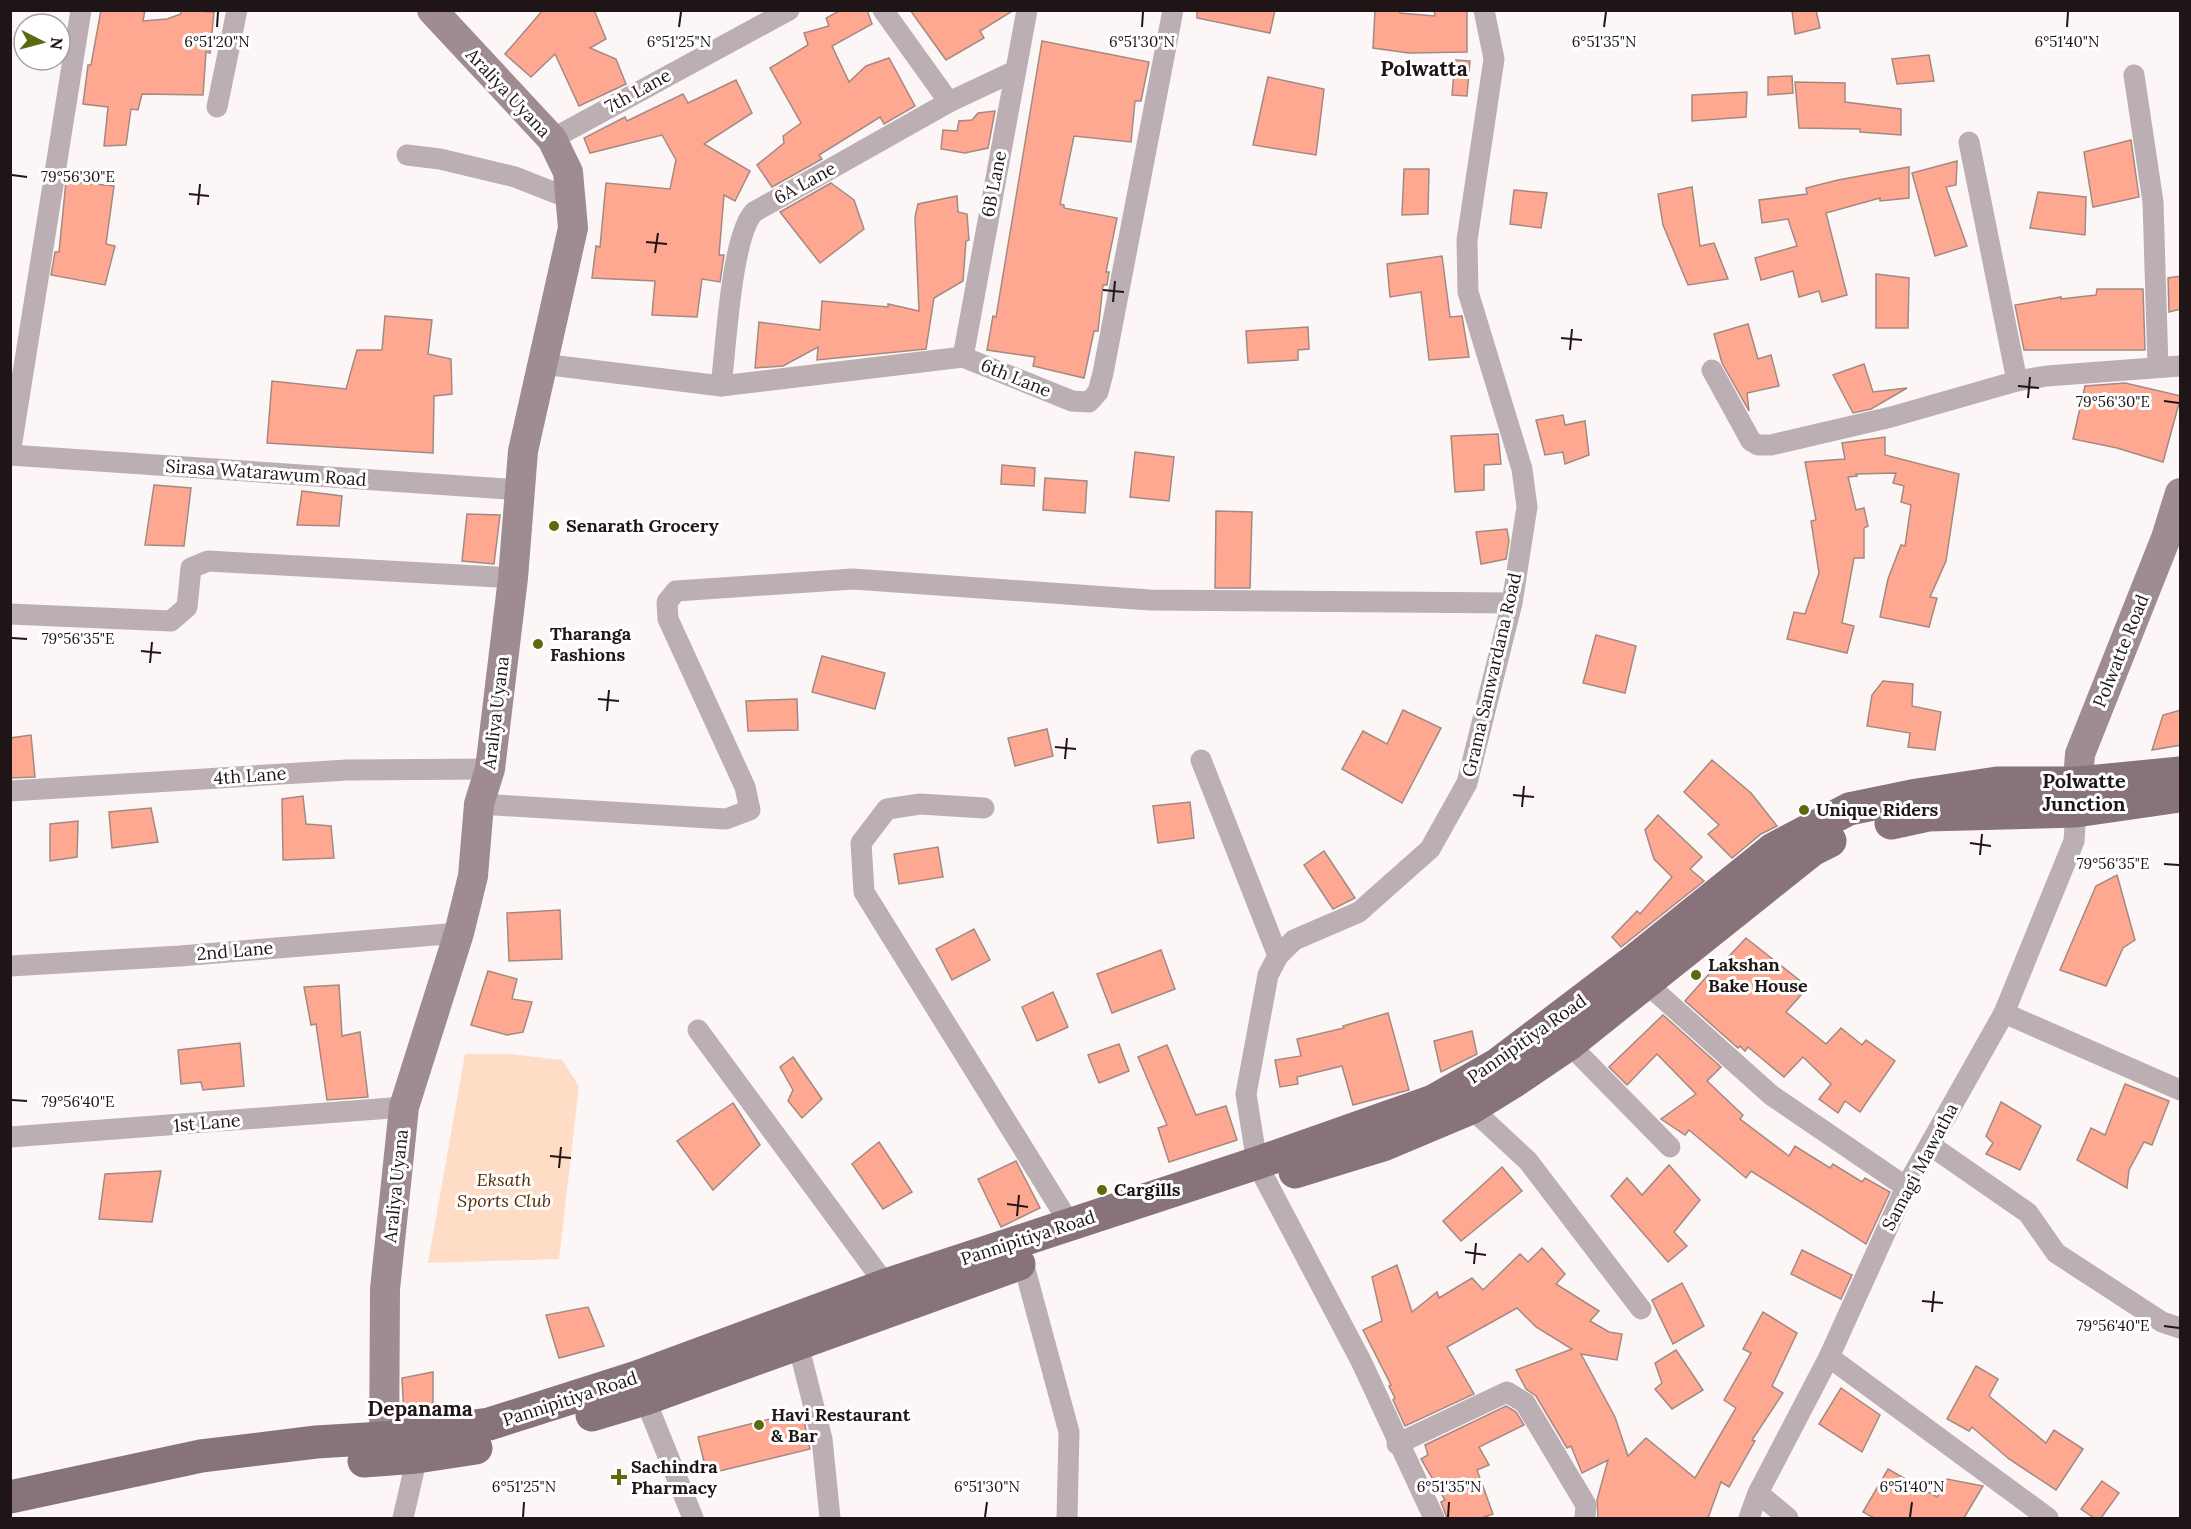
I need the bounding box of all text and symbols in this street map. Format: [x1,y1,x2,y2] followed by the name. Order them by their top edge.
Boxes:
[12,12,72,72] north arrow
[184,32,250,51] text: 6°51'20"N
[647,32,711,51] text: 6°51'25"N
[1109,32,1175,51] text: 6°51'30"N
[1572,32,1636,51] text: 6°51'35"N
[2035,32,2099,51] text: 6°51'40"N
[46,36,68,51] text: N
[460,42,556,142] street label: Araliya Uyana
[1380,55,1468,82] district label: Polwatta
[601,63,675,118] street label: 7th Lane
[976,149,1011,219] street label: 6B Lane
[770,156,840,209] street label: 6A Lane
[41,167,115,186] text: 79°56'30"E
[978,353,1055,402] street label: 6th Lane
[2076,392,2150,411] text: 79°56'30"E
[165,454,368,491] street label: Sirasa Watarawum Road
[566,514,719,537] place label: Senarath Grocery
[547,519,561,533] marker: Senarath Grocery
[1457,570,1526,779] street label: Grama Sanwardana Road
[2087,591,2154,711] street label: Polwatte Road
[550,622,632,666] place label: Tharanga Fashions
[42,629,114,648] text: 79°56'35"E
[531,637,545,651] marker: Tharanga Fashions
[477,655,514,772] street label: Araliya Uyana
[213,761,287,790] street label: 4th Lane
[2042,768,2126,816] district label: Polwatte Junction
[1816,798,1939,821] place label: Unique Riders
[1797,803,1811,817] marker: Unique Riders
[2077,854,2149,873] text: 79°56'35"E
[196,936,274,965] street label: 2nd Lane
[1708,953,1808,997] place label: Lakshan Bake House
[1689,968,1703,982] marker: Lakshan Bake House
[1463,989,1591,1088] street label: Pannipitiya Road
[42,1092,114,1111] text: 79°56'40"E
[1876,1099,1963,1234] street label: Samagi Mawatha
[172,1108,242,1137] street label: 1st Lane
[378,1128,413,1245] street label: Araliya Uyana
[457,1168,551,1212] park label: Eksath Sports Club
[1114,1178,1181,1201] place label: Cargills
[1095,1183,1109,1197] marker: Cargills
[958,1205,1098,1270] street label: Pannipitiya Road
[2077,1316,2149,1335] text: 79°56'40"E
[500,1366,640,1431] street label: Pannipitiya Road
[367,1395,473,1422] district label: Depanama
[771,1403,911,1447] place label: Havi Restaurant & Bar
[752,1418,766,1432] marker: Havi Restaurant & Bar
[631,1455,718,1499] place label: Sachindra Pharmacy
[612,1470,626,1484] marker: Sachindra Pharmacy
[492,1477,556,1496] text: 6°51'25"N
[954,1477,1020,1496] text: 6°51'30"N
[1417,1477,1481,1496] text: 6°51'35"N
[1880,1477,1944,1496] text: 6°51'40"N

